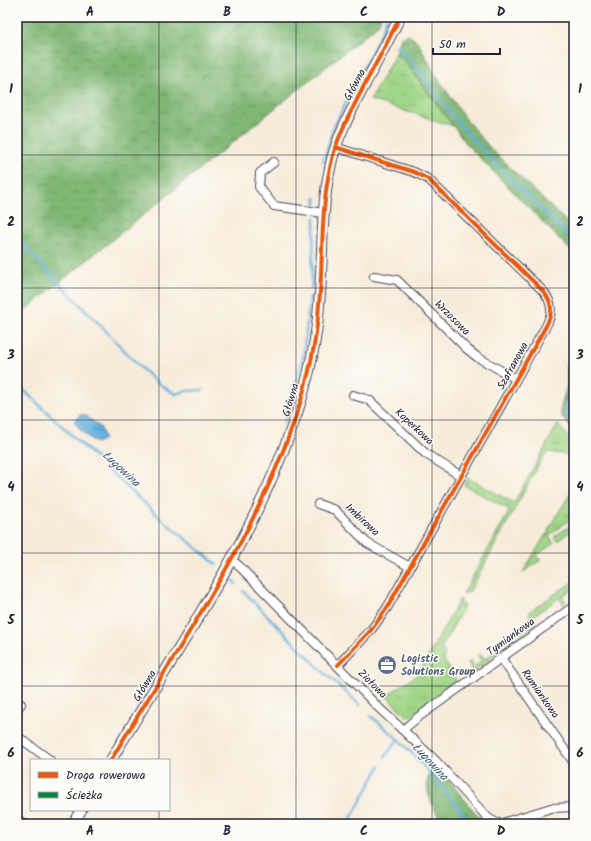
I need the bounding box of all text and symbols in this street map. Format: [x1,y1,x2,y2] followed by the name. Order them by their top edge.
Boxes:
[86,2,94,23] text: A
[223,2,231,23] text: B
[360,2,368,23] text: C
[497,2,506,23] text: D
[433,30,500,56] scale bar
[439,35,466,54] text: 50 m
[339,66,371,104] street label: Główna
[9,79,13,100] text: 1
[578,79,582,100] text: 1
[7,212,15,233] text: 2
[576,212,584,233] text: 2
[430,296,474,340] street label: Wrzosowa
[492,339,534,393] street label: Szafranowa
[6,345,15,366] text: 3
[575,345,584,366] text: 3
[277,381,305,419] street label: Główna
[390,404,438,450] street label: Koperkowa
[98,446,145,493] water label: Ługowina
[7,477,15,498] text: 4
[576,477,584,498] text: 4
[341,499,383,541] street label: Imbirowa
[7,610,16,631] text: 5
[576,610,585,631] text: 5
[483,613,539,661] street label: Tymiankowa
[401,650,476,681] place label: Logistic Solutions Group
[376,654,398,676] office icon: Logistic Solutions Group
[353,665,391,703] street label: Ziołowa
[516,666,564,722] street label: Rumiankowa
[129,667,161,705] street label: Główna
[407,739,454,786] water label: Ługowina
[7,743,15,764] text: 6
[576,743,584,764] text: 6
[30,759,170,811] legend
[66,766,146,785] text: Droga rowerowa
[66,786,103,805] text: Ścieżka
[86,821,94,841] text: A
[223,821,231,841] text: B
[360,821,368,841] text: C
[497,821,506,841] text: D

